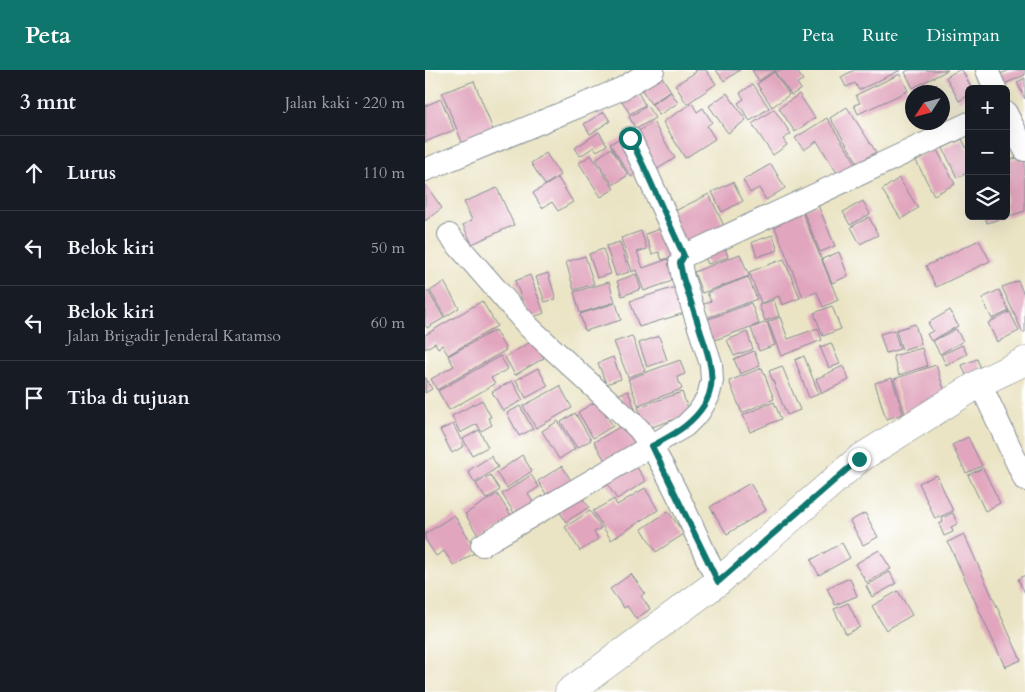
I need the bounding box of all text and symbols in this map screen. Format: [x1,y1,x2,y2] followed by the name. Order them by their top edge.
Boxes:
[25,19,71,52] text: Peta
[802,23,834,48] text: Peta
[862,23,898,48] text: Rute
[926,23,1000,48] text: Disimpan
[905,85,950,130] north arrow
[965,85,1010,220] map controls
[965,85,1010,130] button: +
[20,88,76,117] text: 3 mnt
[285,92,405,114] text: Jalan kaki · 220 m
[619,127,642,150] route start
[965,130,1010,175] button: −
[20,159,48,187] icon: ahead
[67,160,116,186] text: Lurus
[363,162,405,184] text: 110 m
[965,175,1010,220] button: layers
[20,234,48,262] icon: left
[67,235,154,261] text: Belok kiri
[371,237,405,259] text: 50 m
[67,299,154,325] text: Belok kiri
[20,309,48,337] icon: left
[371,312,405,334] text: 60 m
[67,325,281,347] text: Jalan Brigadir Jenderal Katamso
[20,384,48,412] icon: arrive
[67,385,190,411] text: Tiba di tujuan
[848,448,871,471] route end

